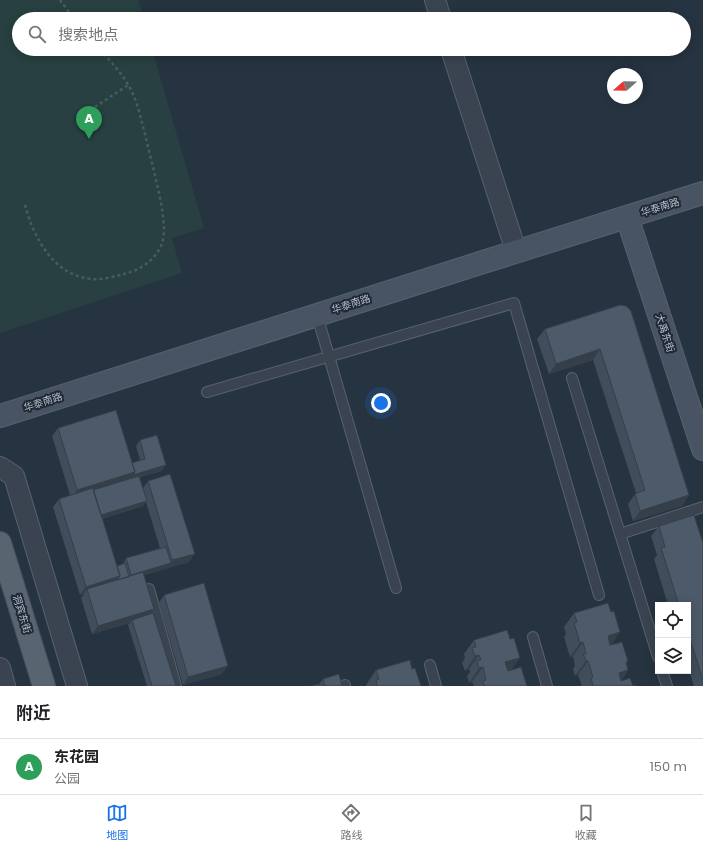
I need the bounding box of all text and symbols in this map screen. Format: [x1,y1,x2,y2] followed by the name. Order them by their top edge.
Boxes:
[12,12,691,56] search box
[26,23,48,45] icon: search
[58,24,118,45] text: 搜索地点
[607,68,643,104] north arrow
[76,106,102,139] pin: A
[639,194,681,220] street label: 华泰南路
[330,291,372,317] street label: 华泰南路
[652,312,678,354] street label: 大禹东街
[22,389,64,415] street label: 华泰南路
[371,393,391,413] your location
[9,593,35,635] street label: 洞宾东街
[655,602,691,674] map controls
[655,602,691,638] button: locate
[655,638,691,674] button: layers
[16,701,50,725] text: 附近
[54,746,99,767] text: 东花园
[24,757,34,776] text: A
[650,757,687,776] text: 150 m
[54,769,80,788] text: 公园
[106,802,128,844] tab: 地图
[340,802,362,844] tab: 路线
[575,802,597,844] tab: 收藏

